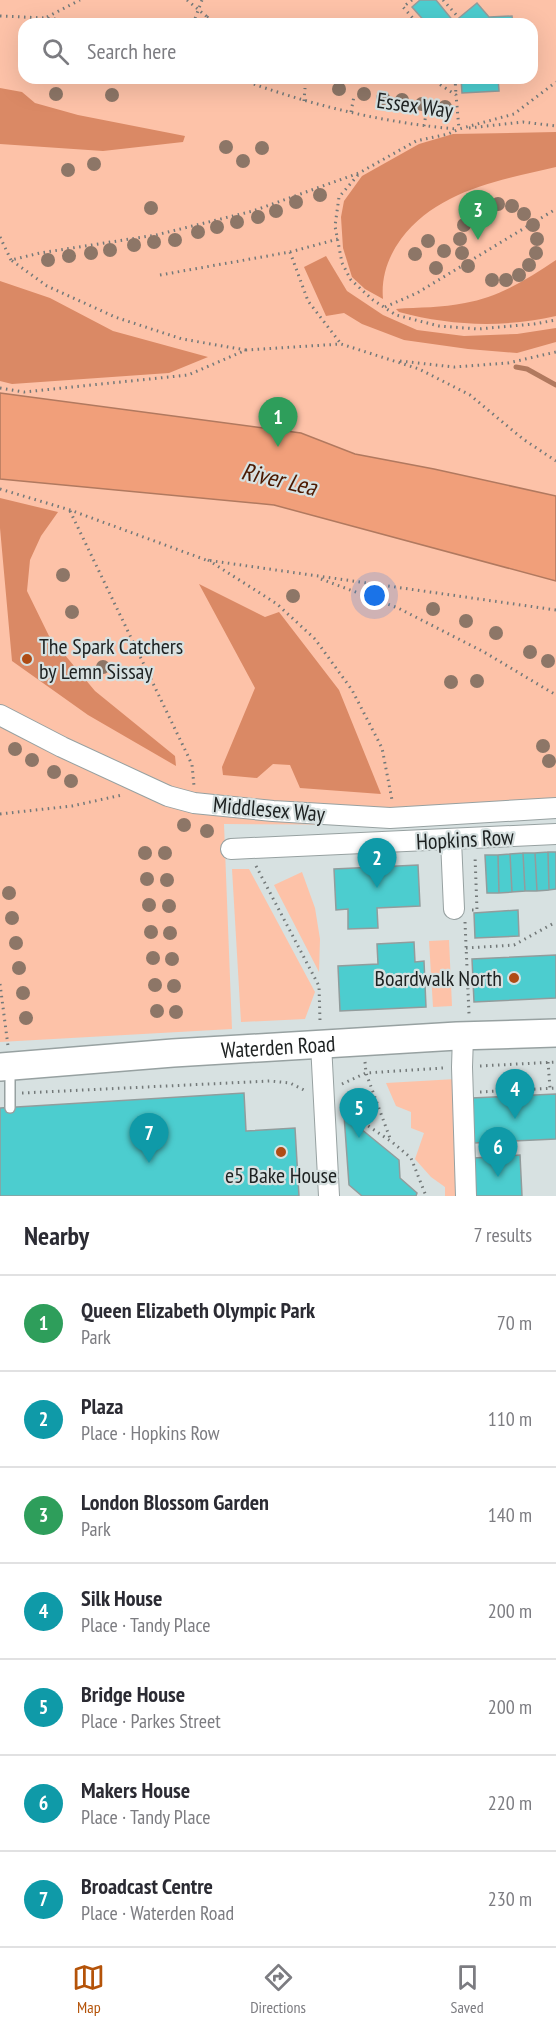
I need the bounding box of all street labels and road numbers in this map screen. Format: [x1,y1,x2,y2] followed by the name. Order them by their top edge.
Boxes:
[375,86,456,124] street label: Essex Way
[212,790,327,828] street label: Middlesex Way
[415,822,515,856] street label: Hopkins Row
[220,1029,336,1064] street label: Waterden Road

